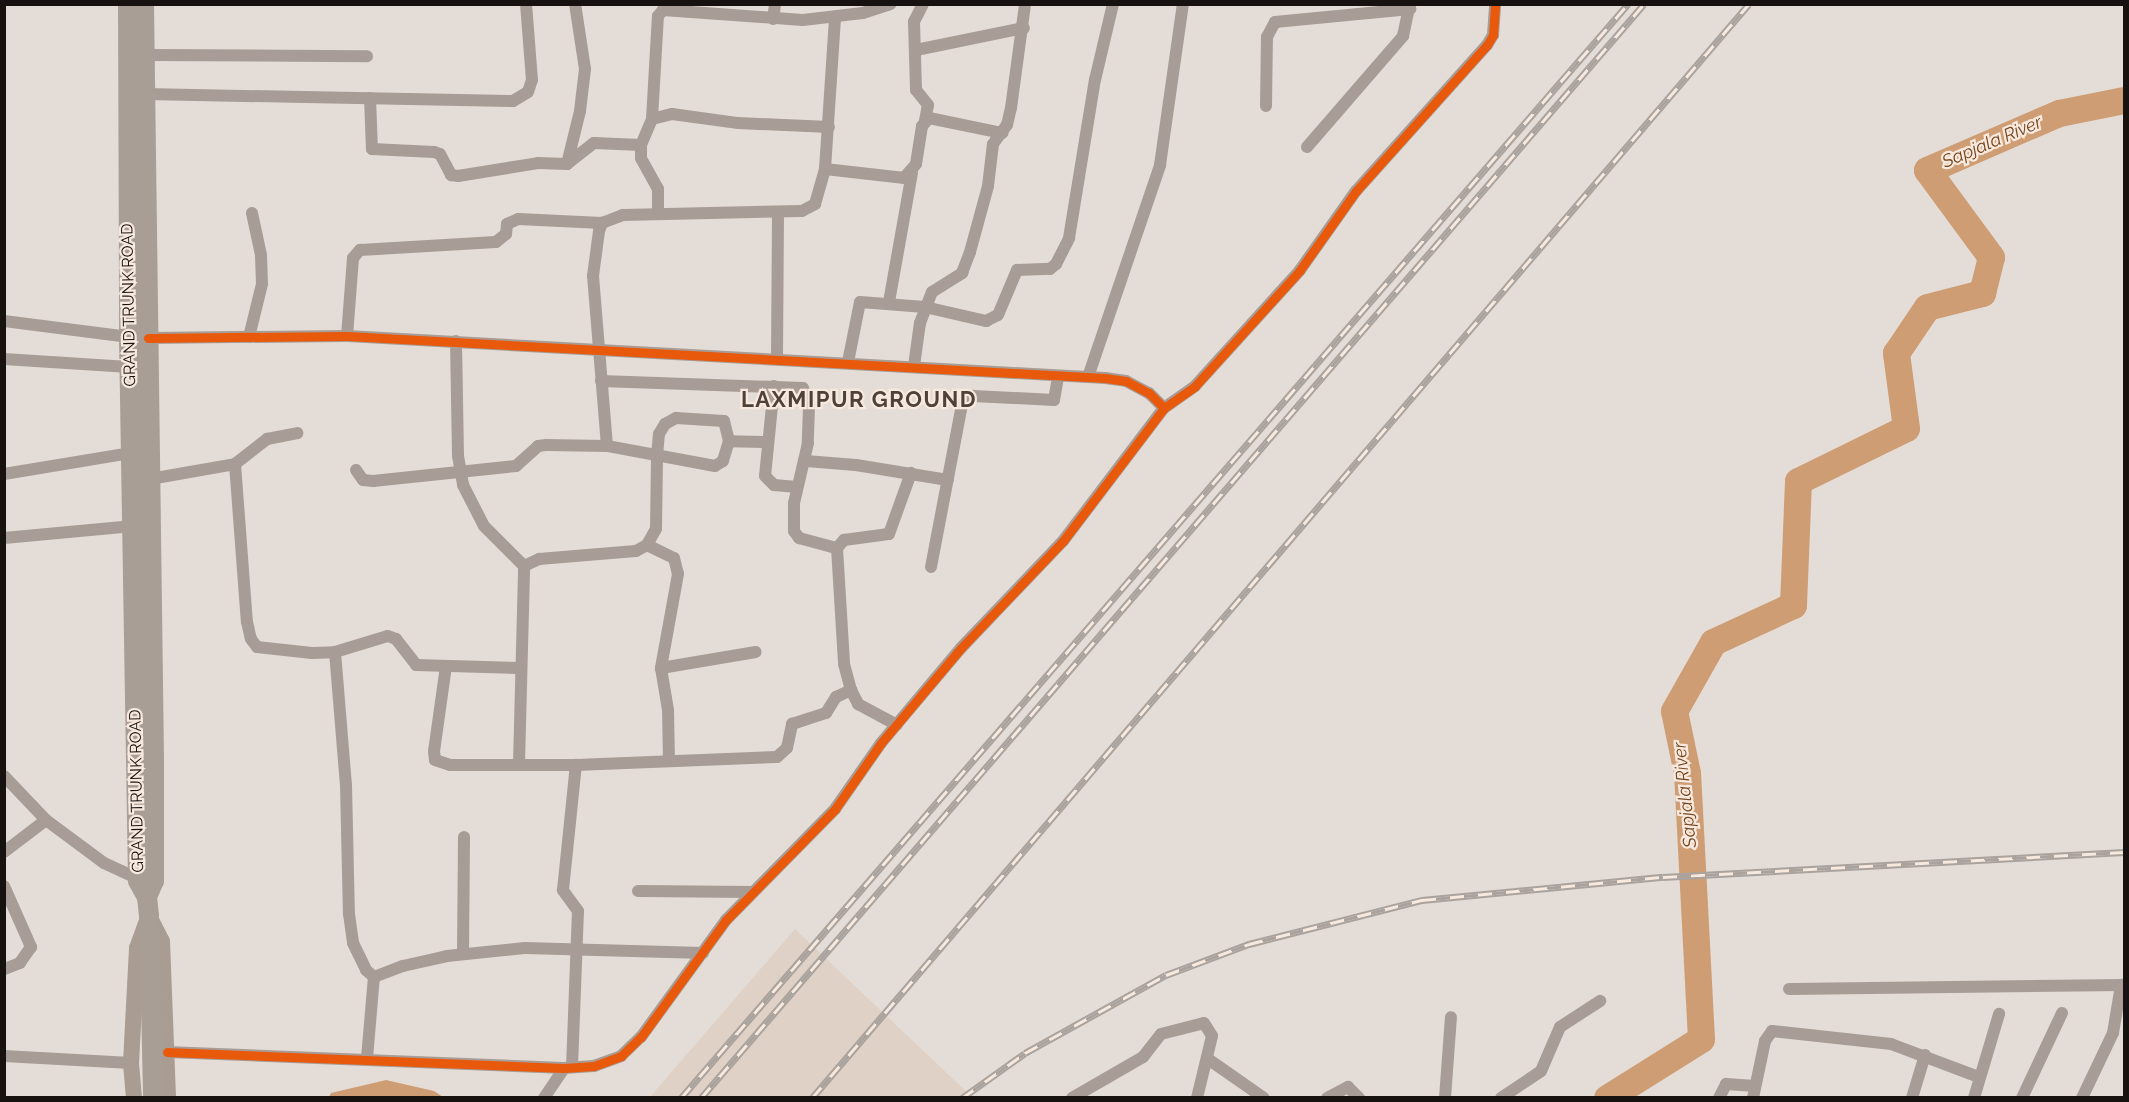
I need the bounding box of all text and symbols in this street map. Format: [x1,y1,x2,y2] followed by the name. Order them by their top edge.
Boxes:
[1939,111,2045,173] water label: Sapjala River
[118,223,140,387] street label: GRAND TRUNK ROAD
[741,387,977,413] district label: LAXMIPUR GROUND
[126,709,148,873] street label: GRAND TRUNK ROAD
[1669,741,1701,849] water label: Sapjala River

